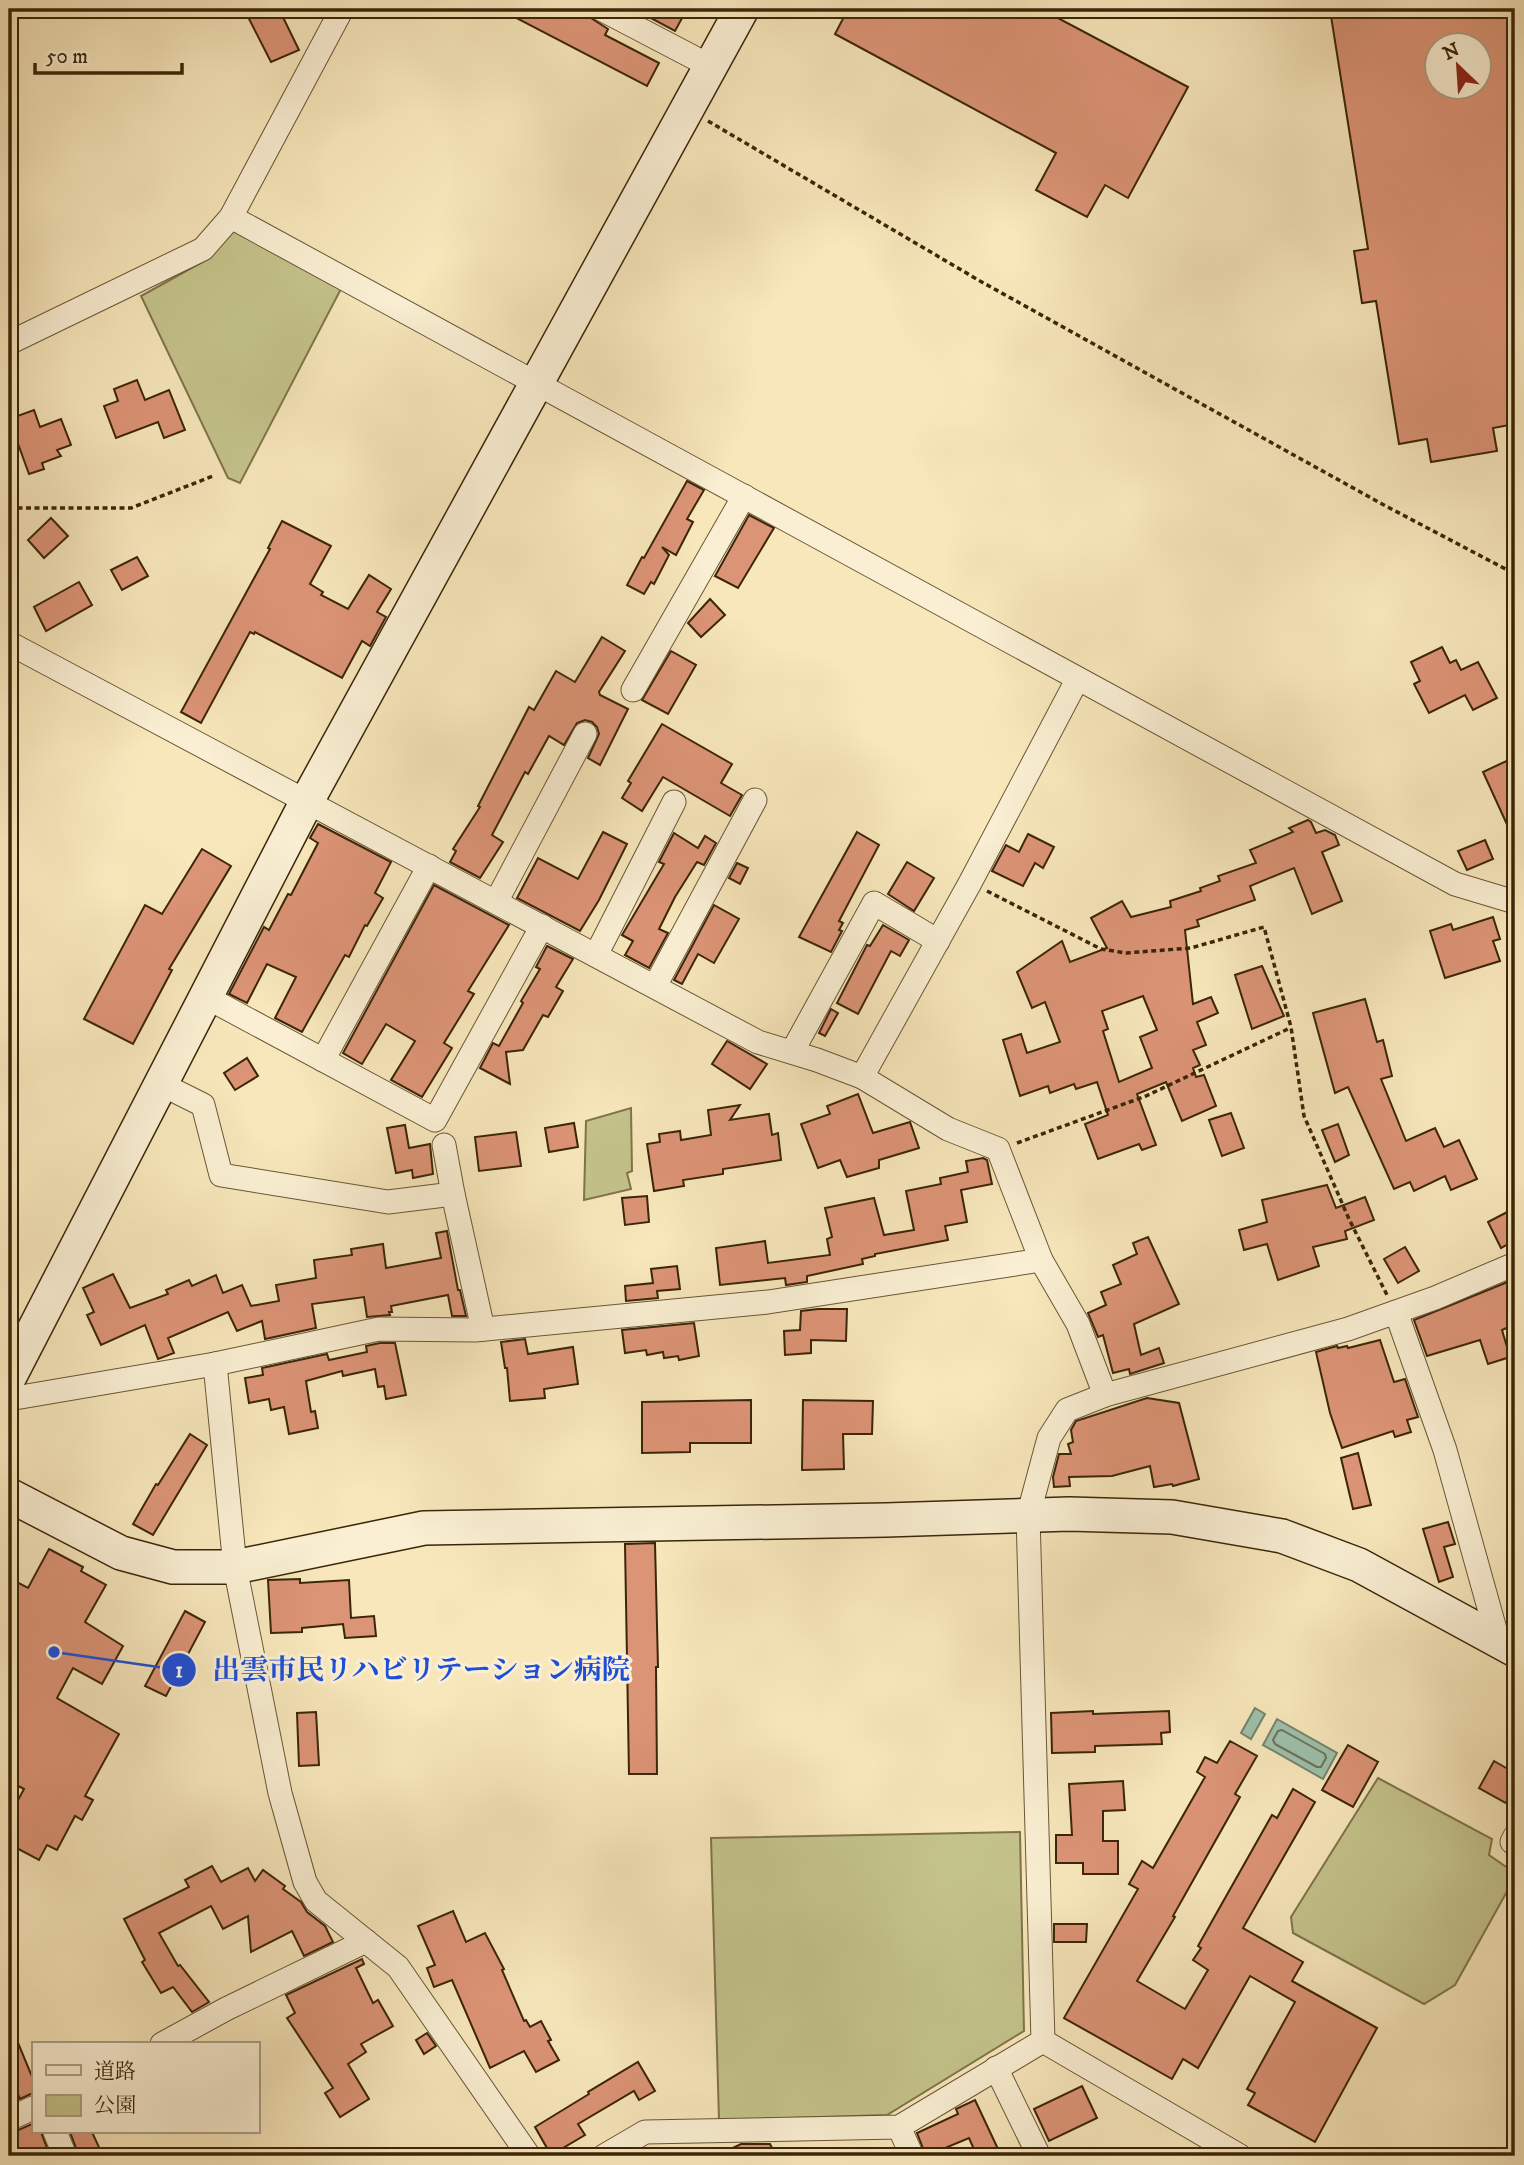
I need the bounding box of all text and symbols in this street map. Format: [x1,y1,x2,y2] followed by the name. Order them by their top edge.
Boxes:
[35,32,182,76] scale bar
[1422,32,1492,102] north arrow
[1440,38,1464,66] text: N
[46,44,88,70] text: 50 m
[162,1645,645,1694] callout: 出雲市民リハビリテーション病院
[212,1653,630,1688] text: 出雲市民リハビリテーション病院
[175,1658,183,1684] text: 1
[32,2042,259,2134] legend
[94,2059,136,2085] text: 道路
[94,2093,136,2119] text: 公園

